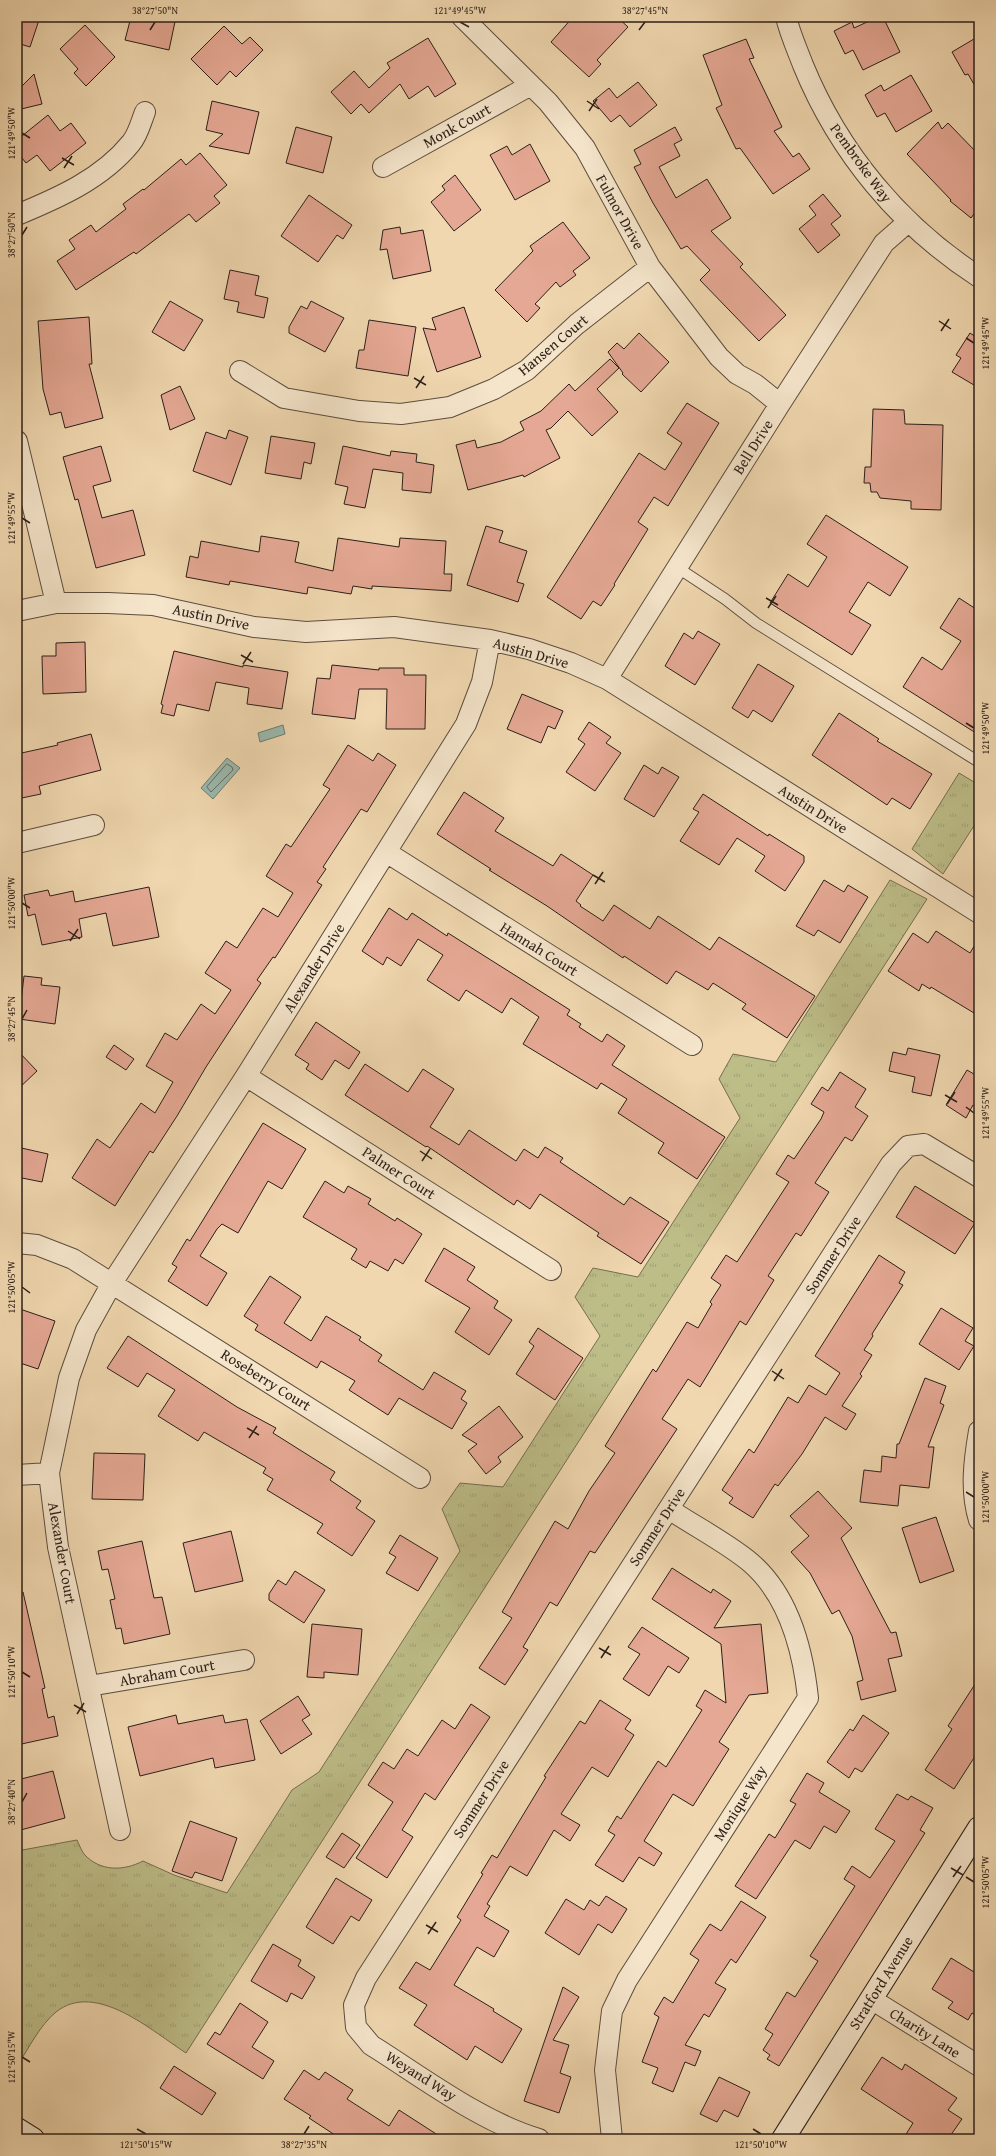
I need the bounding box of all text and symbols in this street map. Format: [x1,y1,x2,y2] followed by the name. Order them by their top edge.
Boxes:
[132,3,178,18] text: 38°27'50"N
[434,3,487,18] text: 121°49'45"W
[622,3,668,18] text: 38°27'45"N
[419,98,495,153] street label: Monk Court
[4,106,19,159] text: 121°49'50"W
[826,119,898,207] street label: Pembroke Way
[591,171,650,253] street label: Fulmor Drive
[4,212,19,258] text: 38°27'50"N
[513,309,593,380] street label: Hansen Court
[978,316,993,369] text: 121°49'45"W
[728,415,778,478] street label: Bell Drive
[4,491,19,544] text: 121°49'55"W
[171,598,251,635] street label: Austin Drive
[491,632,572,673] street label: Austin Drive
[978,701,993,754] text: 121°49'50"W
[775,779,852,838] street label: Austin Drive
[4,876,19,929] text: 121°50'00"W
[496,916,583,981] street label: Hannah Court
[278,919,349,1016] street label: Alexander Drive
[4,996,19,1042] text: 38°27'45"N
[978,1086,993,1139] text: 121°49'55"W
[359,1141,441,1205] street label: Palmer Court
[799,1211,866,1298] street label: Sommer Drive
[4,1260,19,1313] text: 121°50'05"W
[217,1343,316,1416] street label: Roseberry Court
[978,1470,993,1523] text: 121°50'00"W
[623,1483,690,1570] street label: Sommer Drive
[43,1500,82,1606] street label: Alexander Court
[4,1645,19,1698] text: 121°50'10"W
[118,1654,217,1691] street label: Abraham Court
[447,1755,514,1842] street label: Sommer Drive
[708,1760,771,1845] street label: Monique Way
[4,1779,19,1825] text: 38°27'40"N
[978,1855,993,1908] text: 121°50'05"W
[843,1932,918,2034] street label: Stratford Avenue
[886,2002,965,2063] street label: Charity Lane
[4,2030,19,2083] text: 121°50'15"W
[382,2045,461,2106] street label: Weyand Way
[120,2137,173,2152] text: 121°50'15"W
[281,2137,327,2152] text: 38°27'35"N
[735,2137,788,2152] text: 121°50'10"W

